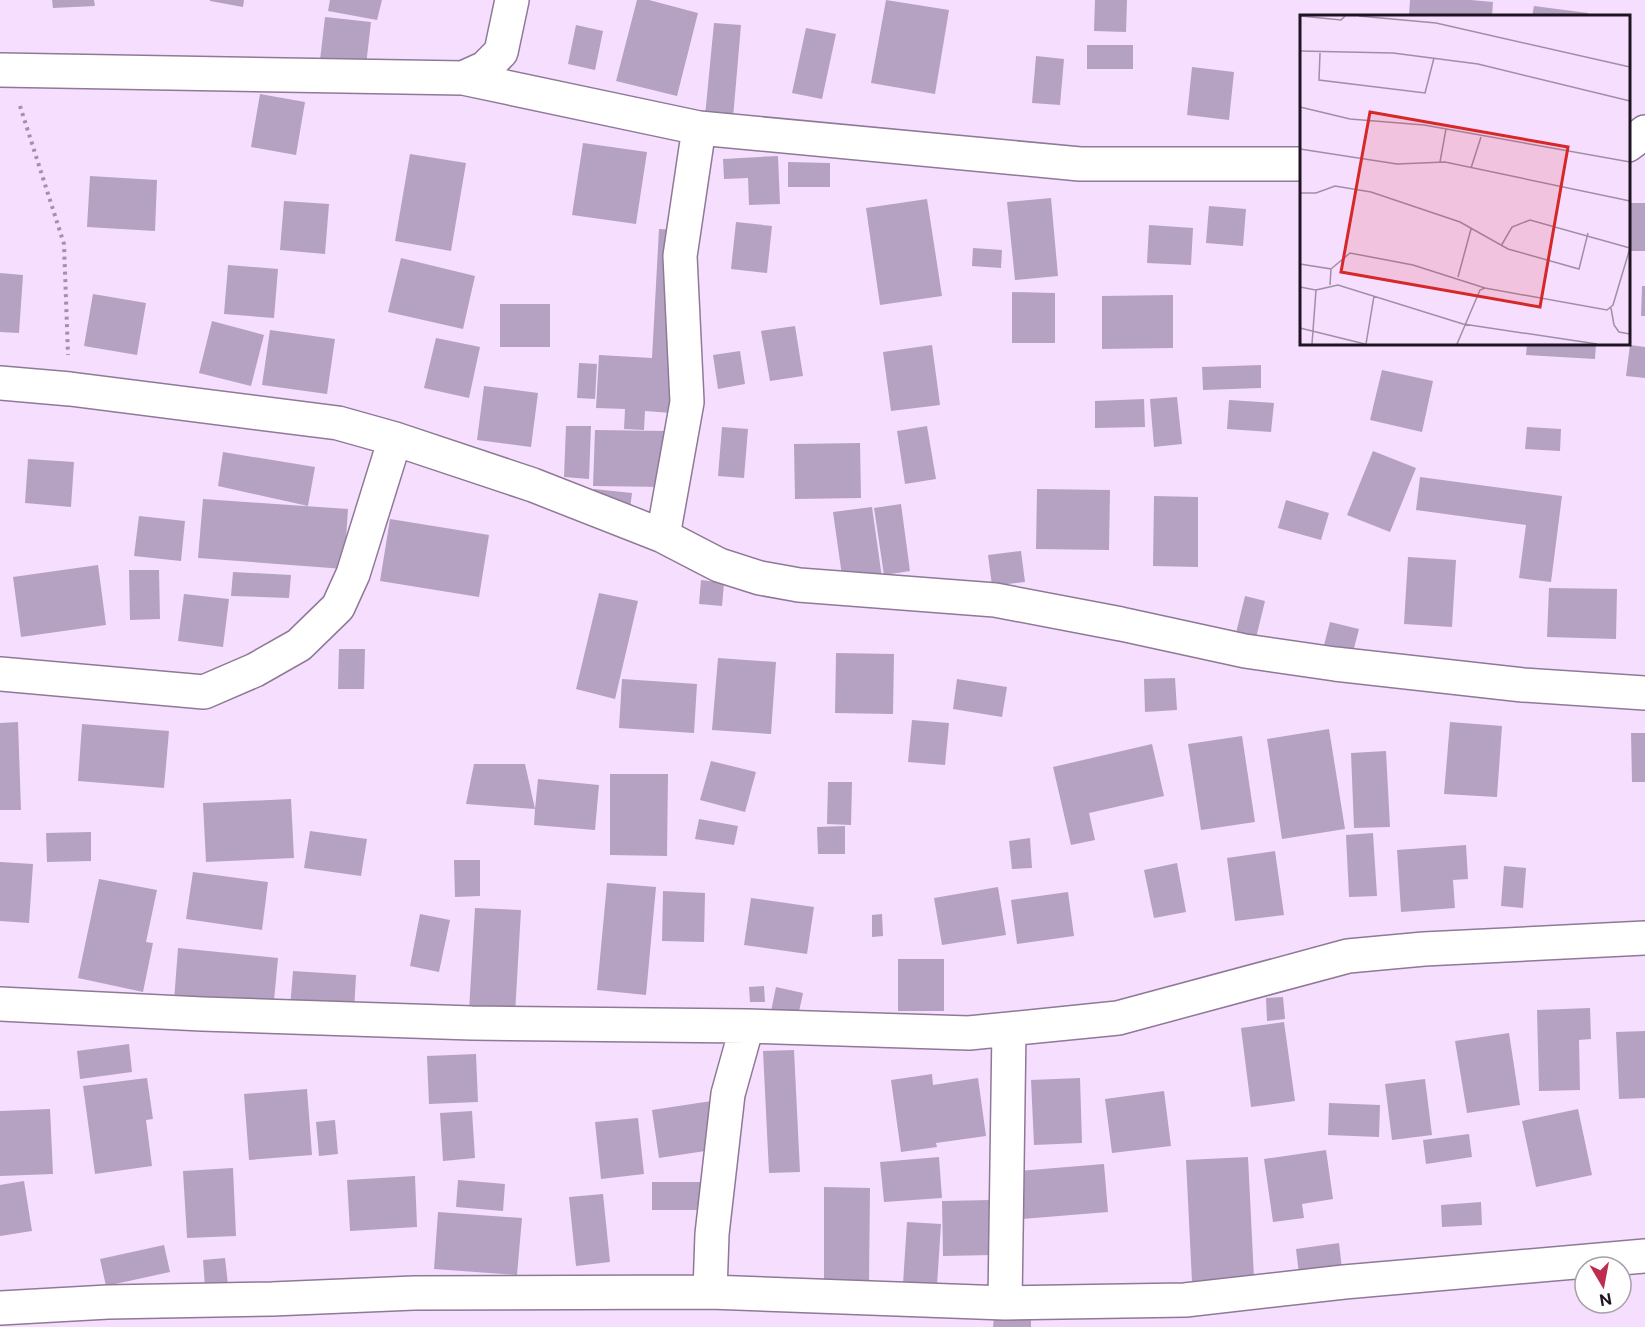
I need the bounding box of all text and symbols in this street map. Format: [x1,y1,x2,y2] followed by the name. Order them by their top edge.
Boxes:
[1300,15,1630,345] inset map
[1573,1255,1633,1315] north arrow
[1598,1289,1613,1310] text: N

